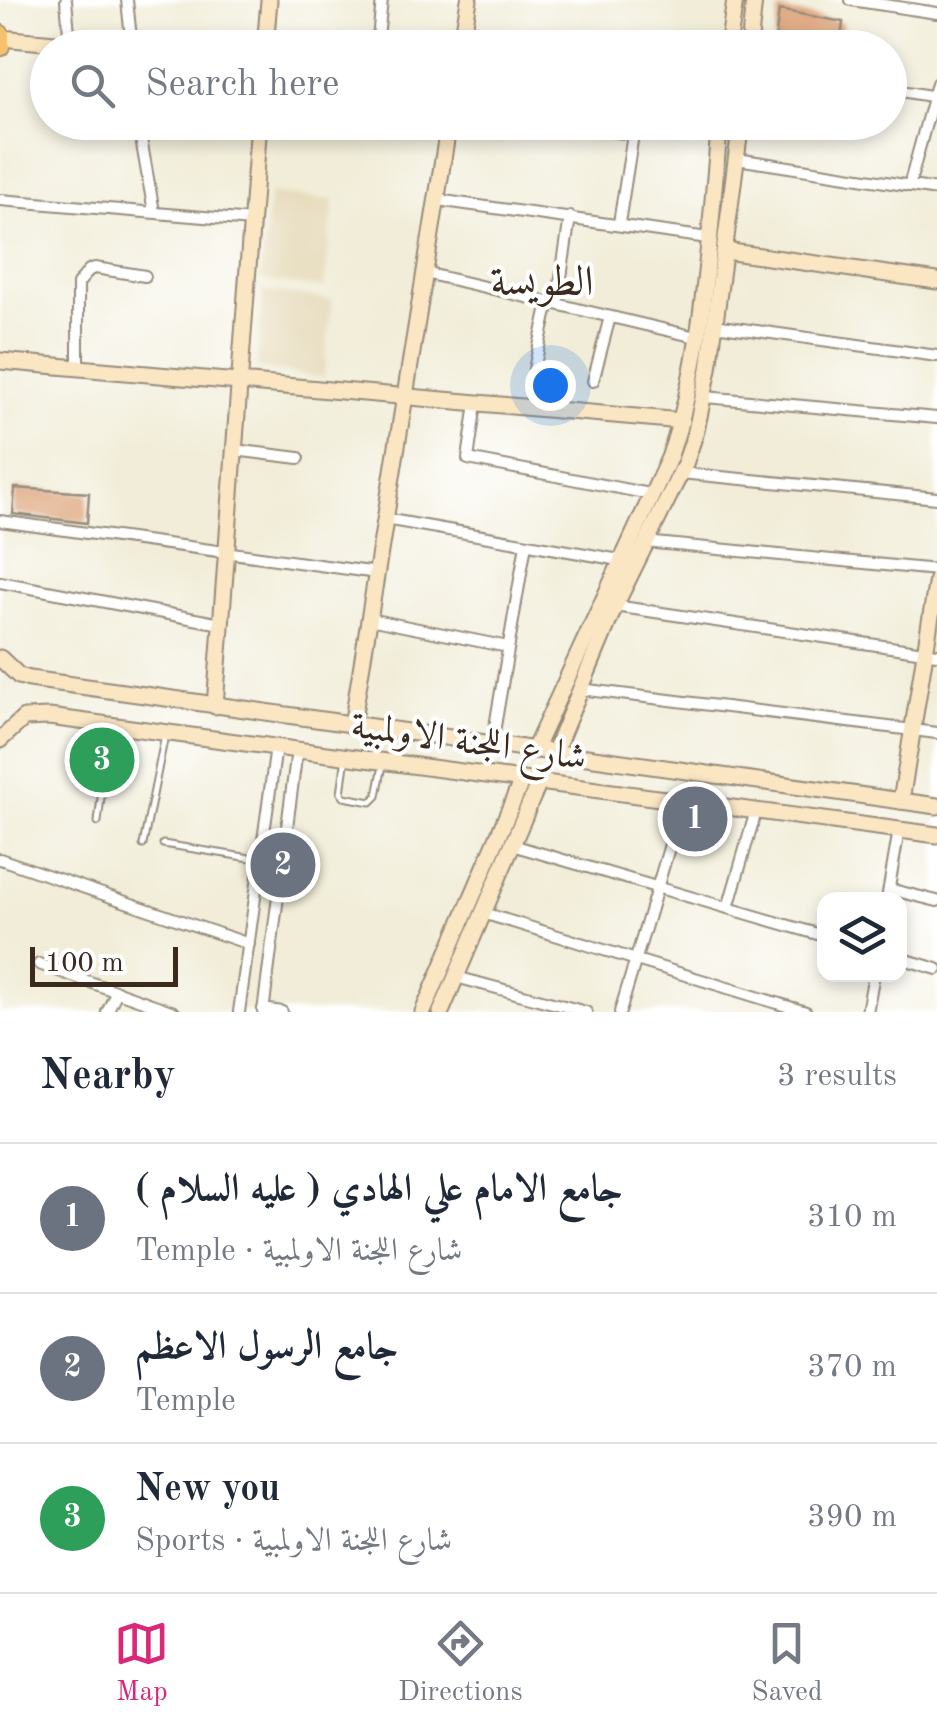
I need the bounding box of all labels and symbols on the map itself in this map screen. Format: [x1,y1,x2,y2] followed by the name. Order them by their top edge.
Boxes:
[490,263,594,307] district label: الطويسة
[525,360,576,411] your location
[347,708,589,787] street label: شارع اللجنة الاولمبية
[70,722,134,798] pin: 3
[662,782,728,856] pin: 1
[250,828,316,902] pin: 2
[30,942,178,986] scale bar

